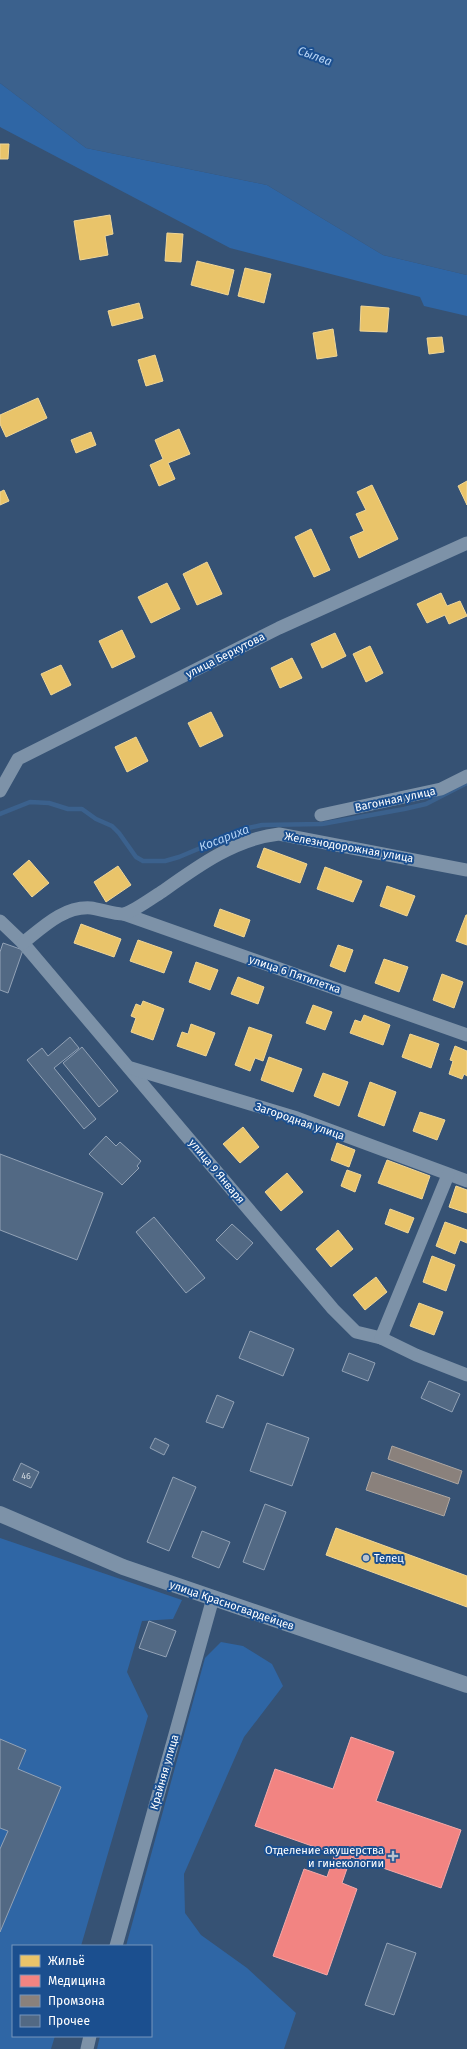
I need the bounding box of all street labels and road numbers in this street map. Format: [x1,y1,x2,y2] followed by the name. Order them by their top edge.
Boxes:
[184,630,267,681] street label: улица Беркутова
[354,785,437,814] street label: Вагонная улица
[283,830,414,865] street label: Железнодорожная улица
[247,953,342,996] street label: улица 6 Пятилетка
[253,1100,346,1143] street label: Загородная улица
[186,1136,247,1206] street label: улица 9 Января
[168,1578,296,1633] street label: улица Красногвардейцев
[148,1733,181,1811] street label: Крайняя улица

